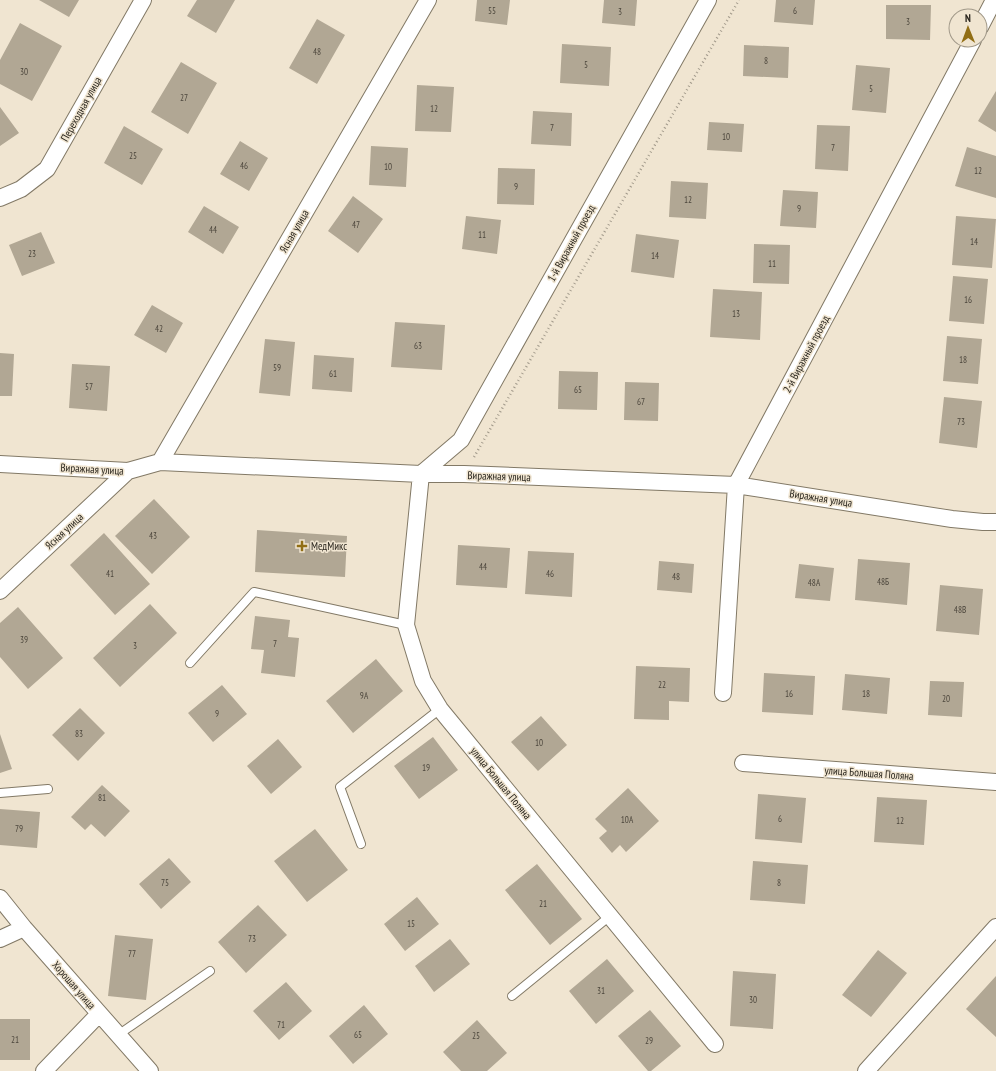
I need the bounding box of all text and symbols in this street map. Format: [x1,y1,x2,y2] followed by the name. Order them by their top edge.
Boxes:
[488,5,496,16] house number: 55
[793,5,797,16] house number: 6
[618,6,622,17] house number: 3
[948,8,988,48] north arrow
[965,11,971,25] text: N
[906,16,910,27] house number: 3
[313,46,321,57] house number: 48
[764,55,768,66] house number: 8
[584,59,588,70] house number: 5
[20,66,28,77] house number: 30
[58,74,104,144] street label: Переходная улица
[869,83,873,94] house number: 5
[180,92,188,103] house number: 27
[430,103,438,114] house number: 12
[550,122,554,133] house number: 7
[722,131,730,142] house number: 10
[831,142,835,153] house number: 7
[129,150,137,161] house number: 25
[240,160,248,171] house number: 46
[384,161,392,172] house number: 10
[974,165,982,176] house number: 12
[514,181,518,192] house number: 9
[684,194,692,205] house number: 12
[544,202,598,284] street label: 1-й Виражный проезд
[797,203,801,214] house number: 9
[276,207,312,255] street label: Ясная улица
[352,219,360,230] house number: 47
[209,224,217,235] house number: 44
[478,229,486,240] house number: 11
[970,236,978,247] house number: 14
[28,248,36,259] house number: 23
[651,250,659,261] house number: 14
[768,258,776,269] house number: 11
[964,294,972,305] house number: 16
[732,308,740,319] house number: 13
[780,313,832,395] street label: 2-й Виражный проезд
[155,323,163,334] house number: 42
[414,340,422,351] house number: 63
[959,354,967,365] house number: 18
[273,362,281,373] house number: 59
[329,368,337,379] house number: 61
[85,381,93,392] house number: 57
[574,384,582,395] house number: 65
[637,396,645,407] house number: 67
[957,416,965,427] house number: 73
[60,460,124,478] street label: Виражная улица
[467,468,531,484] street label: Виражная улица
[789,486,853,510] street label: Виражная улица
[42,510,86,552] street label: Ясная улица
[149,530,157,541] house number: 43
[311,539,347,553] place label: МедМикс
[296,540,308,552] marker: МедМикс
[479,561,487,572] house number: 44
[106,568,114,579] house number: 41
[546,568,554,579] house number: 46
[672,571,680,582] house number: 48
[877,576,889,587] house number: 48Б
[808,577,821,588] house number: 48А
[954,604,966,615] house number: 48В
[20,634,28,645] house number: 39
[273,638,277,649] house number: 7
[133,640,137,651] house number: 3
[658,679,666,690] house number: 22
[785,688,793,699] house number: 16
[862,688,870,699] house number: 18
[360,690,369,701] house number: 9А
[942,693,950,704] house number: 20
[215,708,219,719] house number: 9
[75,728,83,739] house number: 83
[535,737,543,748] house number: 10
[468,744,534,822] street label: улица Большая Поляна
[422,762,430,773] house number: 19
[824,763,914,783] street label: улица Большая Поляна
[98,792,106,803] house number: 81
[778,813,782,824] house number: 6
[621,814,634,825] house number: 10А
[896,815,904,826] house number: 12
[15,823,23,834] house number: 79
[161,877,169,888] house number: 75
[777,877,781,888] house number: 8
[539,898,547,909] house number: 21
[407,918,415,929] house number: 15
[248,933,256,944] house number: 73
[128,948,136,959] house number: 77
[49,958,99,1012] street label: Хорошая улица
[597,985,605,996] house number: 31
[749,994,757,1005] house number: 30
[277,1019,285,1030] house number: 71
[354,1029,362,1040] house number: 65
[472,1030,480,1041] house number: 25
[11,1034,19,1045] house number: 21
[645,1035,653,1046] house number: 29

